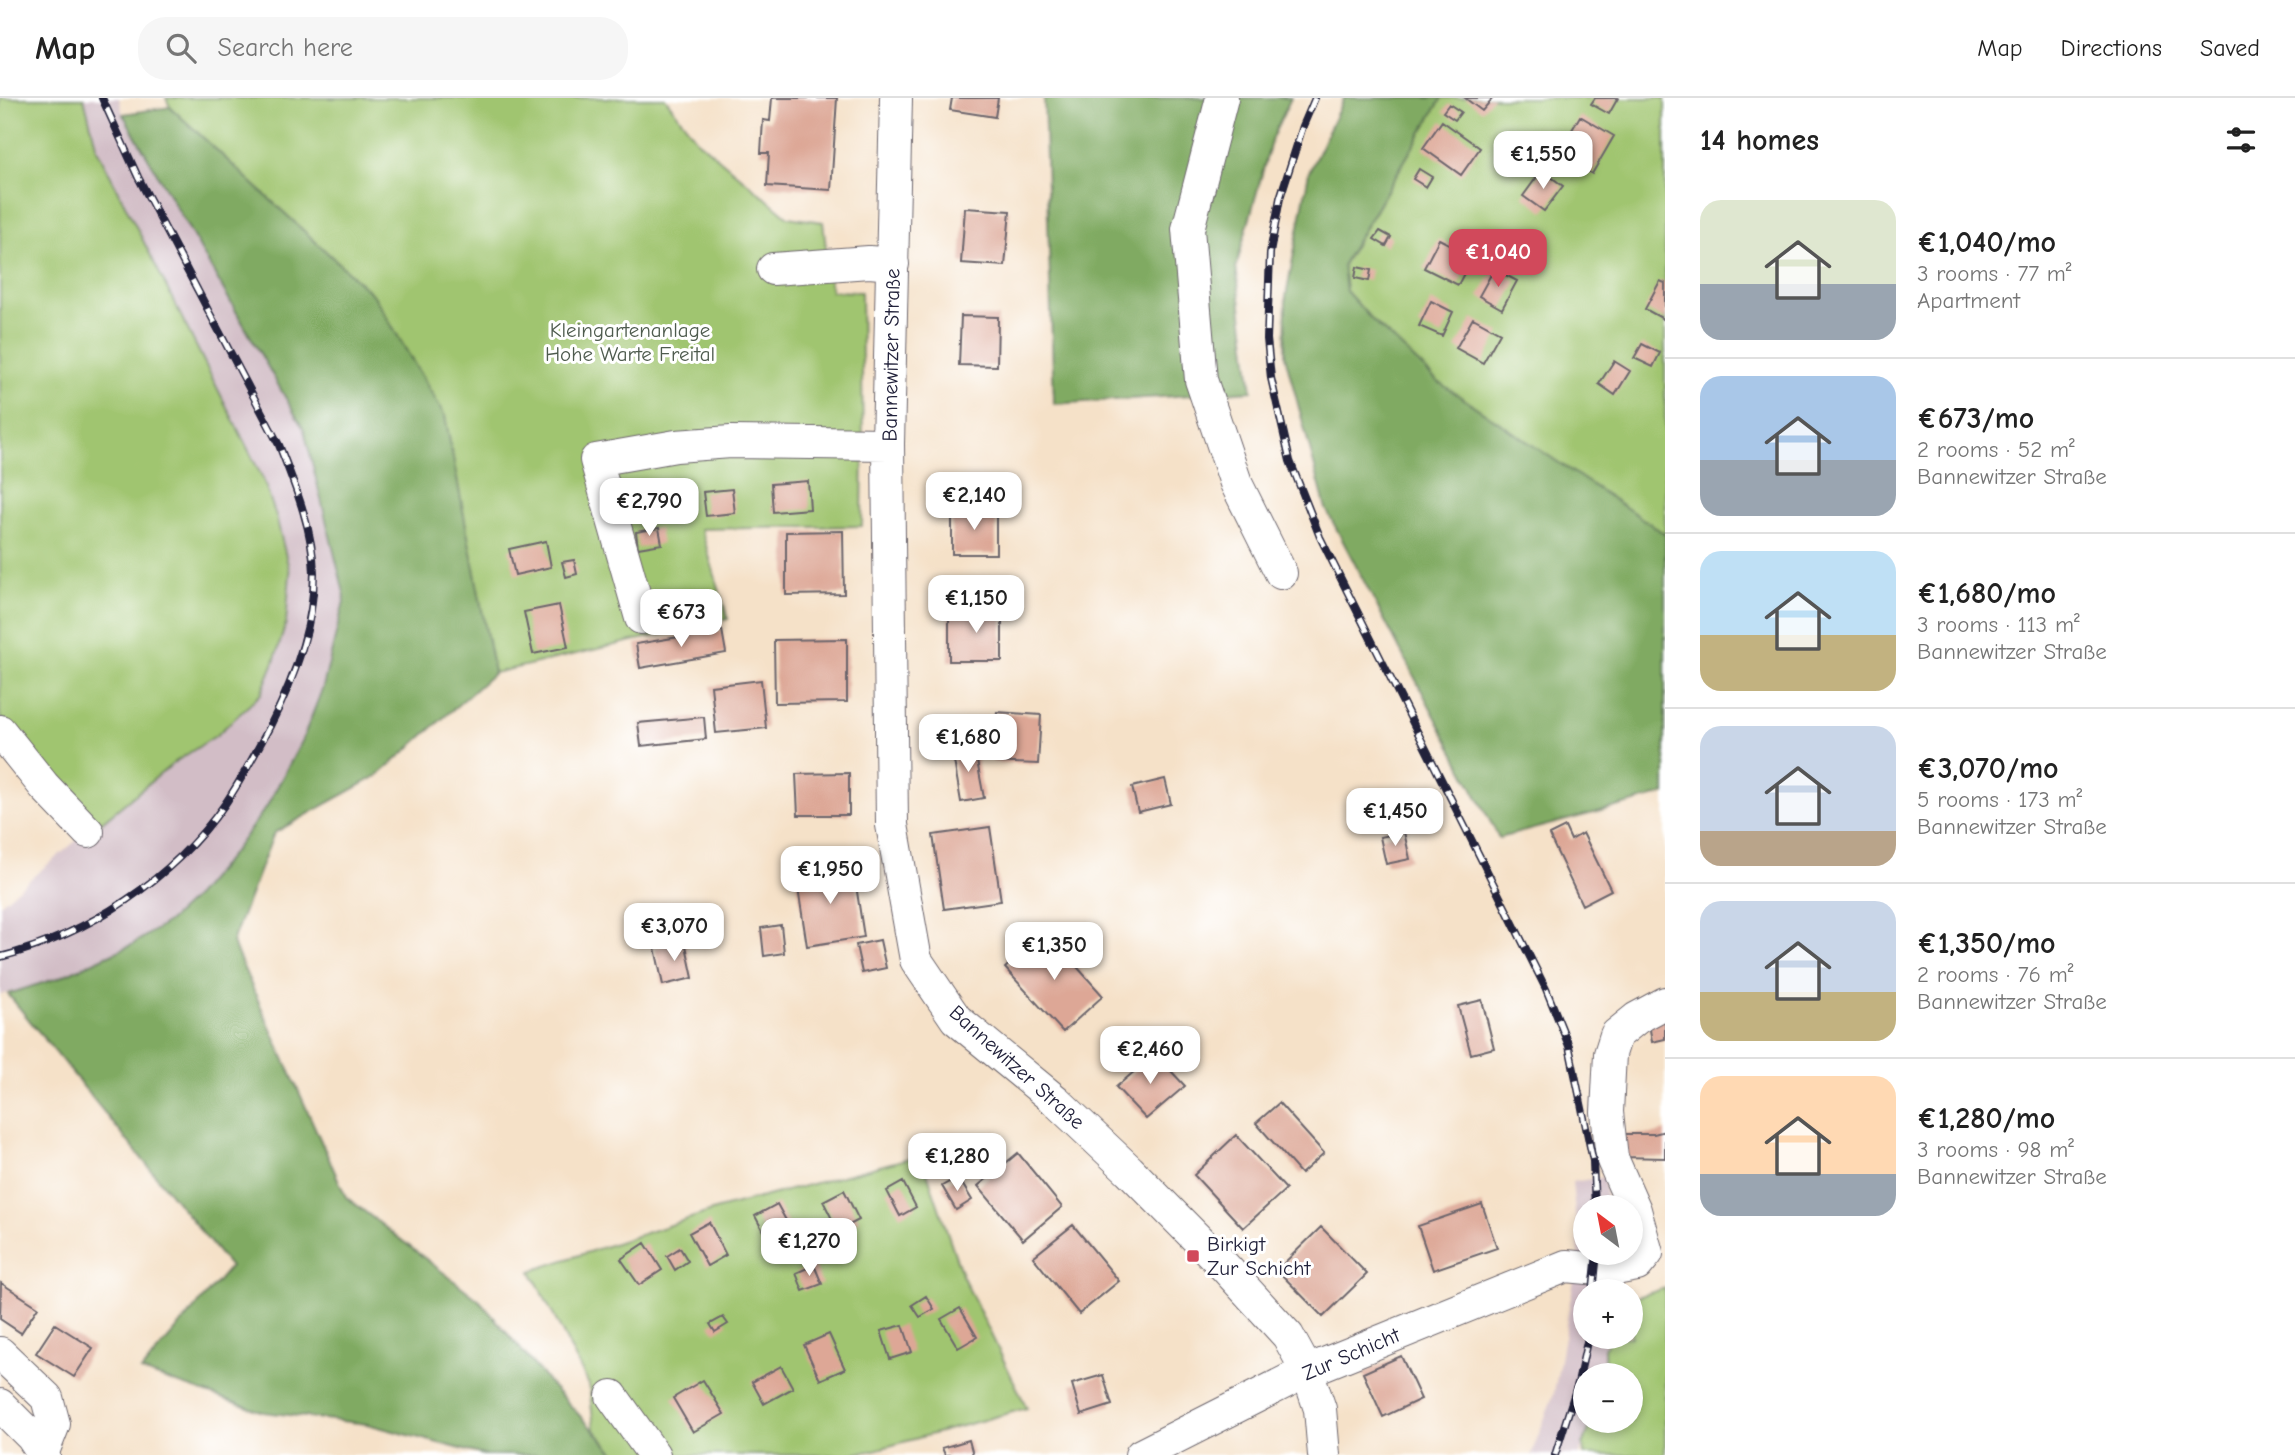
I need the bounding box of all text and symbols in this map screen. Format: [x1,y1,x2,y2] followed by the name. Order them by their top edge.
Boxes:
[138,17,628,80] search box
[35,29,96,67] text: Map
[162,29,200,67] icon: search
[218,33,353,63] text: Search here
[1977,34,2023,62] text: Map
[2061,34,2162,62] text: Directions
[2200,34,2260,62] text: Saved
[2222,121,2260,159] icon: filters
[1700,123,1819,158] text: 14 homes
[1486,132,1600,191] pin: €1,550
[1510,140,1576,167] text: €1,550
[1917,225,2056,260] text: €1,040/mo
[1756,228,1840,312] icon: home
[1441,230,1555,289] pin: €1,040
[1465,238,1531,265] text: €1,040
[1917,260,2072,287] text: 3 rooms · 77 m²
[877,268,905,442] street label: Bannewitzer Straße
[1917,287,2020,314] text: Apartment
[545,318,715,366] park label: Kleingartenanlage Hohe Warte Freital
[1917,401,2034,436] text: €673/mo
[1756,404,1840,488] icon: home
[1917,436,2075,463] text: 2 rooms · 52 m²
[1917,463,2107,490] text: Bannewitzer Straße
[917,472,1031,532] pin: €2,140
[592,478,706,538] pin: €2,790
[942,481,1006,508] text: €2,140
[616,487,682,514] text: €2,790
[919,575,1033,635] pin: €1,150
[1917,576,2056,611] text: €1,680/mo
[1756,579,1840,663] icon: home
[944,584,1008,611] text: €1,150
[640,589,722,649] pin: €673
[656,598,706,625] text: €673
[1917,611,2080,638] text: 3 rooms · 113 m²
[1917,638,2107,665] text: Bannewitzer Straße
[911,714,1025,774] pin: €1,680
[935,723,1001,750] text: €1,680
[1917,751,2059,786] text: €3,070/mo
[1756,754,1840,838] icon: home
[1917,786,2082,813] text: 5 rooms · 173 m²
[1338,788,1452,848] pin: €1,450
[1362,797,1428,824] text: €1,450
[1917,813,2107,840] text: Bannewitzer Straße
[773,846,887,906] pin: €1,950
[797,855,863,882] text: €1,950
[617,904,731,963] pin: €3,070
[640,912,708,939] text: €3,070
[997,922,1111,982] pin: €1,350
[1917,926,2056,961] text: €1,350/mo
[1756,929,1840,1013] icon: home
[1021,931,1087,958] text: €1,350
[1917,961,2073,988] text: 2 rooms · 76 m²
[1917,988,2107,1015] text: Bannewitzer Straße
[945,1000,1089,1134] street label: Bannewitzer Straße
[1093,1026,1207,1086] pin: €2,460
[1116,1035,1184,1062] text: €2,460
[1917,1101,2055,1136] text: €1,280/mo
[1756,1104,1840,1188] icon: home
[900,1134,1014,1193] pin: €1,280
[1917,1136,2074,1163] text: 3 rooms · 98 m²
[924,1142,990,1169] text: €1,280
[1917,1163,2107,1190] text: Bannewitzer Straße
[1573,1195,1643,1265] north arrow
[1573,1195,1643,1433] map controls
[752,1218,866,1278] pin: €1,270
[777,1227,841,1254] text: €1,270
[1207,1232,1311,1280] place label: Birkigt Zur Schicht
[1185,1248,1201,1264] marker: Birkigt Zur Schicht
[1573,1279,1643,1349] button: +
[1299,1322,1404,1385] street label: Zur Schicht
[1573,1363,1643,1433] button: −

